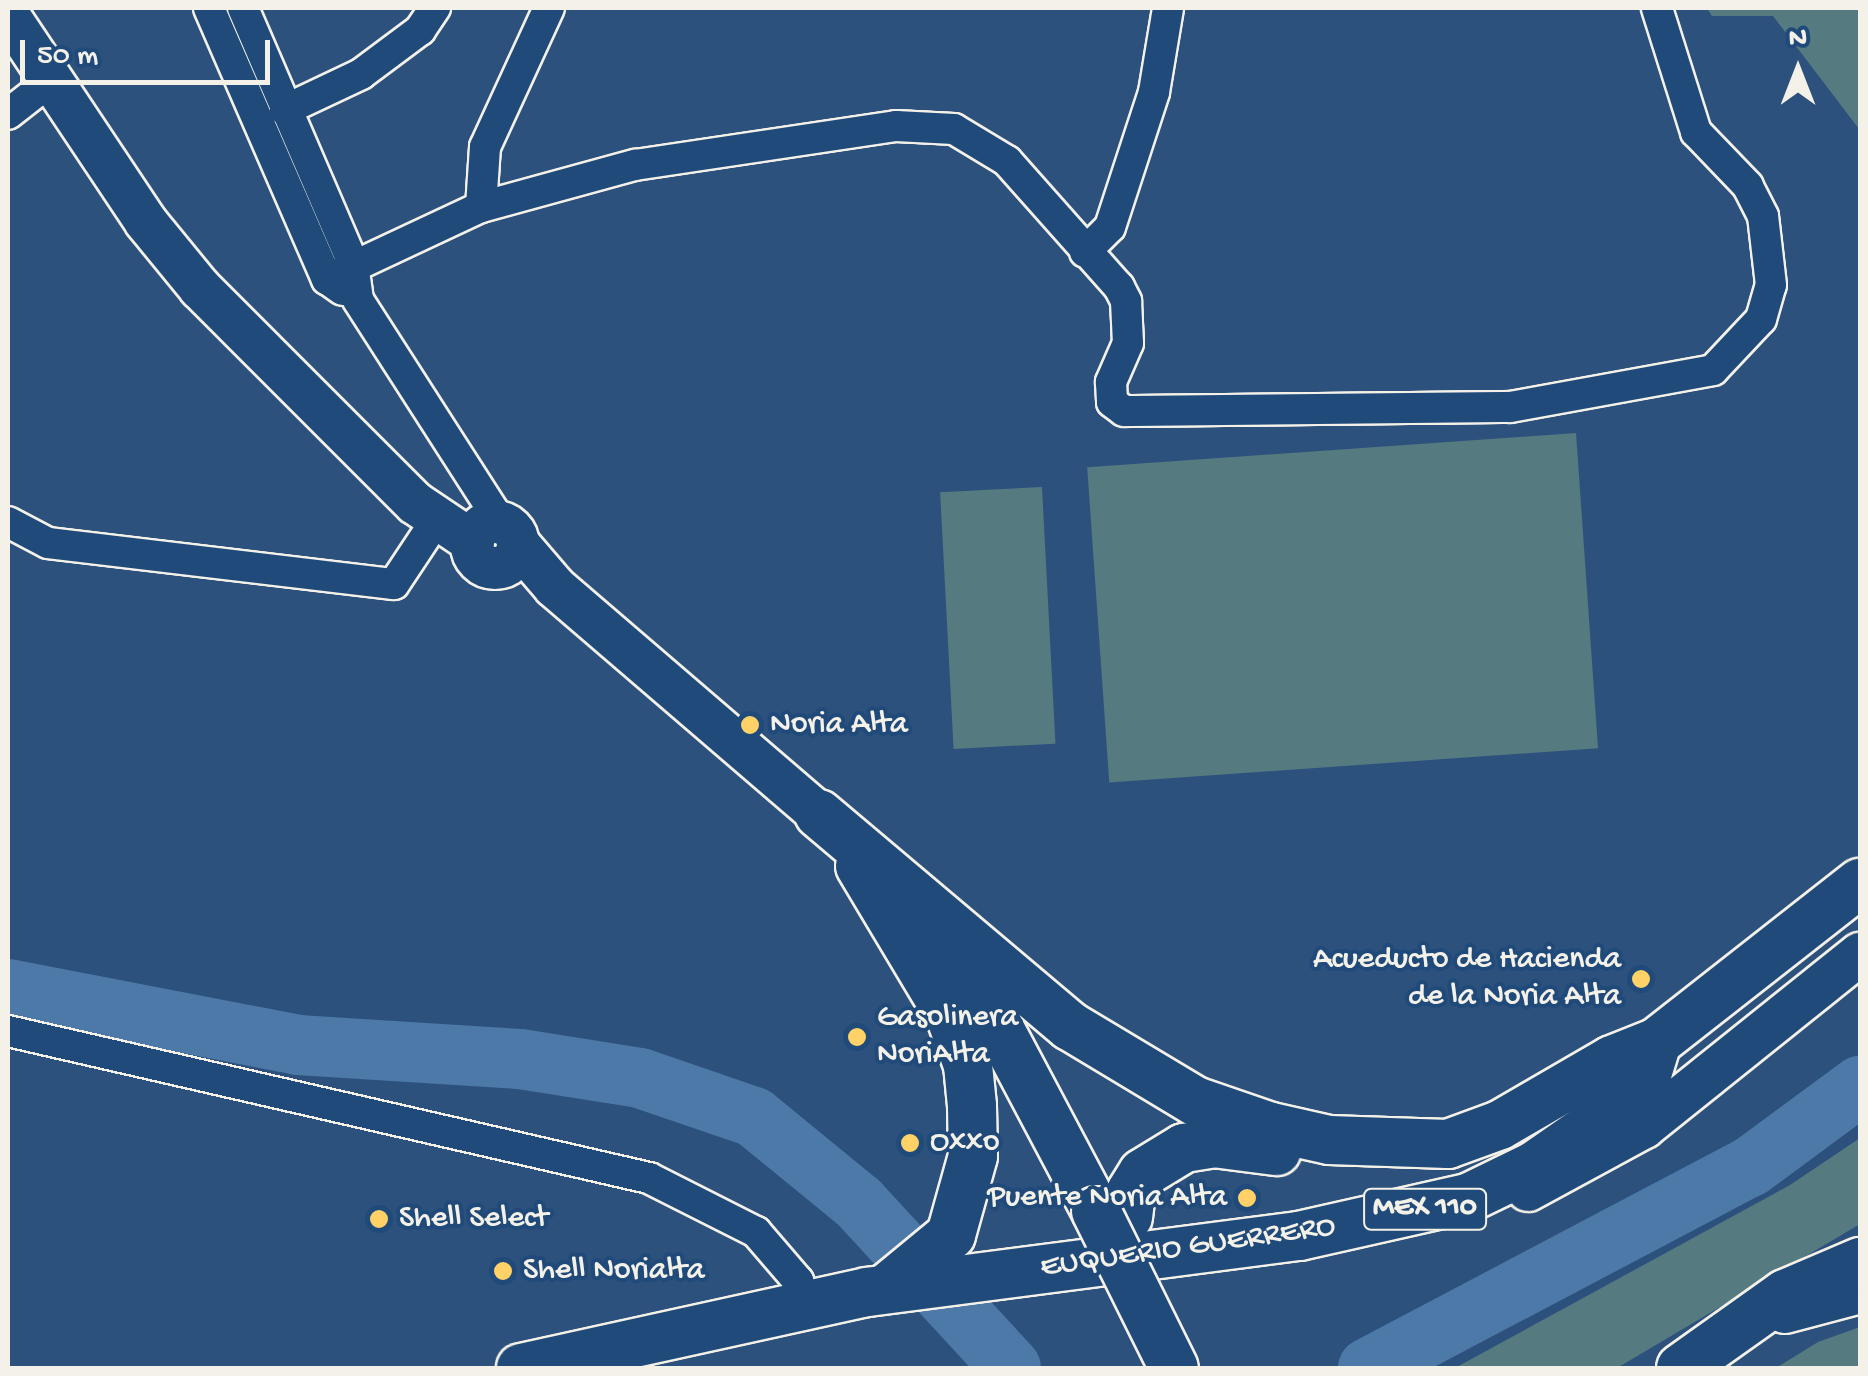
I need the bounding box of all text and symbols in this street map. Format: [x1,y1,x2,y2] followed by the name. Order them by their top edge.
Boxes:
[25,20,275,82] scale bar
[1748,20,1848,120] north arrow
[1789,23,1807,56] text: N
[37,40,98,75] text: 50 m
[770,706,908,744] place label: Noria Alta
[739,714,761,736] marker: Noria Alta
[1313,942,1621,1017] place label: Acueducto de Hacienda de la Noria Alta
[1630,968,1652,990] marker: Acueducto de Hacienda de la Noria Alta
[877,1000,1018,1075] place label: Gasolinera NoriAlta
[846,1026,868,1048] marker: Gasolinera NoriAlta
[930,1124,1000,1162] place label: Oxxo
[899,1132,921,1154] marker: Oxxo
[988,1179,1227,1217] place label: Puente Noria Alta
[1362,1184,1488,1234] road number: MEX 110
[1236,1187,1258,1209] marker: Puente Noria Alta
[399,1200,548,1238] place label: Shell Select
[368,1208,390,1230] marker: Shell Select
[1038,1208,1338,1288] street label: EUQUERIO GUERRERO
[523,1252,705,1290] place label: Shell Norialta
[492,1260,514,1282] marker: Shell Norialta

